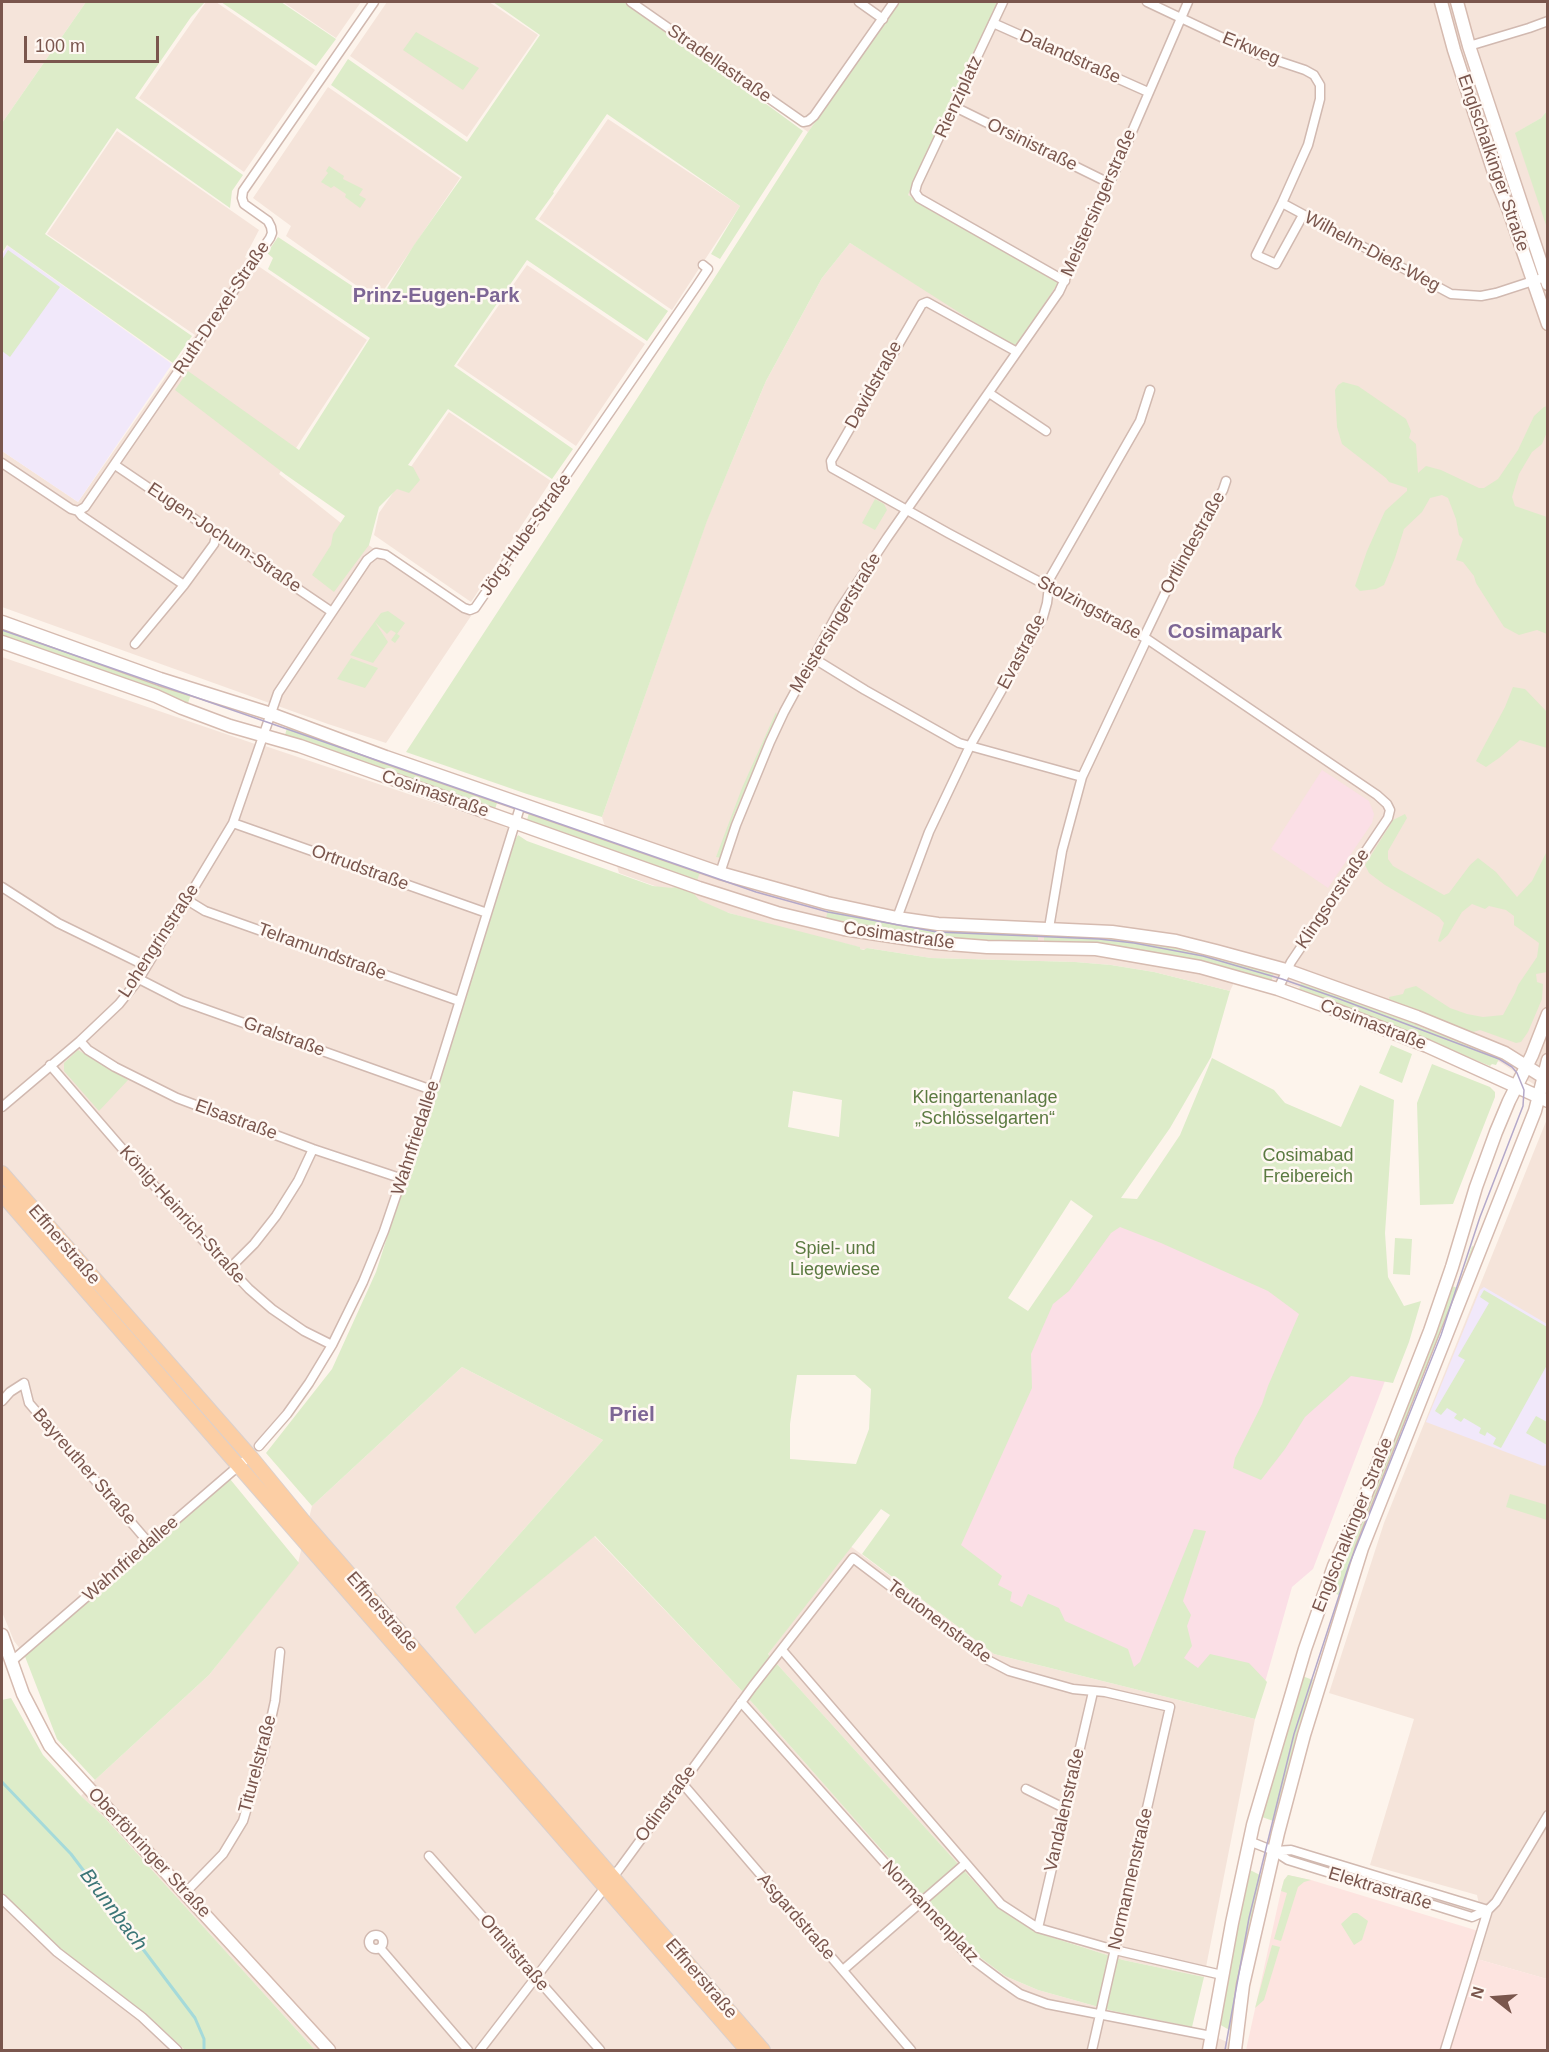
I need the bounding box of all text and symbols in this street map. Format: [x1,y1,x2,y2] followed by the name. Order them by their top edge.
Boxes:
[663,20,775,108] street label: Stradellastraße
[27,24,162,62] scale bar
[1016,25,1124,89] street label: Dalandstraße
[1219,28,1283,70] street label: Erkweg
[35,36,85,56] text: 100 m
[931,53,987,141] street label: Rienziplatz
[1452,72,1534,254] street label: Englschalkinger Straße
[983,114,1081,176] street label: Orsinistraße
[1057,126,1141,280] street label: Meistersingerstraße
[1300,207,1444,297] street label: Wilhelm-Dieß-Weg
[169,237,275,379] street label: Ruth-Drexel-Straße
[353,284,519,308] district label: Prinz-Eugen-Park
[841,337,907,433] street label: Davidstraße
[476,470,576,600] street label: Jörg-Hube-Straße
[143,478,305,598] street label: Eugen-Jochum-Straße
[1156,488,1230,598] street label: Ortlindestraße
[786,549,886,697] street label: Meistersingerstraße
[1033,571,1145,645] street label: Stolzingstraße
[993,611,1051,693] street label: Evastraße
[1168,620,1282,644] district label: Cosimapark
[379,766,491,822] street label: Cosimastraße
[308,840,412,896] street label: Ortrudstraße
[1292,845,1374,953] street label: Klingsorstraße
[114,880,204,1002] street label: Lohengrinstraße
[842,918,956,954] street label: Cosimastraße
[255,919,389,985] street label: Telramundstraße
[1317,995,1429,1055] street label: Cosimastraße
[240,1012,328,1062] street label: Gralstraße
[387,1078,445,1198] street label: Wahnfriedallee
[912,1087,1058,1130] park label: Kleingartenanlage „Schlösselgarten“
[192,1095,280,1145] street label: Elsastraße
[114,1142,250,1288] street label: König-Heinrich-Straße
[1262,1145,1354,1188] park label: Cosimabad Freibereich
[23,1201,105,1289] street label: Effnerstraße
[790,1238,880,1280] park label: Spiel- und Liegewiese
[609,1402,655,1428] district label: Priel
[28,1404,140,1530] street label: Bayreuther Straße
[1308,1435,1398,1615] street label: Englschalkinger Straße
[79,1512,183,1606] street label: Wahnfriedallee
[341,1568,423,1656] street label: Effnerstraße
[883,1576,995,1668] street label: Teutonenstraße
[235,1713,281,1815] street label: Titurelstraße
[1040,1746,1090,1874] street label: Vandalenstraße
[631,1762,701,1846] street label: Odinstraße
[83,1783,215,1923] street label: Oberföhringer Straße
[1104,1806,1158,1952] street label: Normannenstraße
[877,1856,983,1968] street label: Normannenplatz
[1326,1863,1434,1915] street label: Elektrastraße
[74,1864,152,1956] water label: Brunnbach
[752,1869,840,1965] street label: Asgardstraße
[475,1910,553,1996] street label: Ortnitstraße
[660,1935,742,2023] street label: Effnerstraße
[1465,1968,1525,2028] north arrow
[1467,1985,1487,2001] text: N

